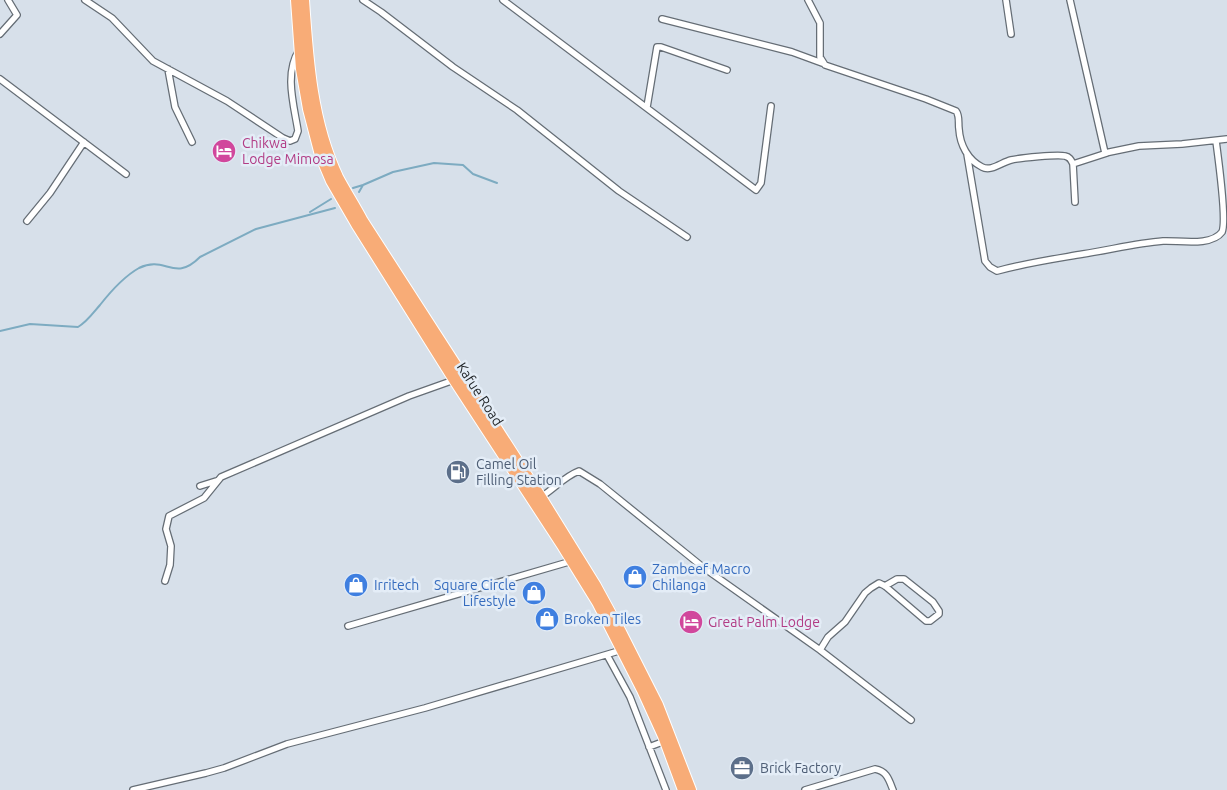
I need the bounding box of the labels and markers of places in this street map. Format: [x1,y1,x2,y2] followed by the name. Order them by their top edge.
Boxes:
[242,135,334,167] place label: Chikwa Lodge Mimosa
[211,138,237,164] hotel icon: Chikwa Lodge Mimosa
[476,456,562,488] place label: Camel Oil Filling Station
[445,459,471,485] fuel station icon: Camel Oil Filling Station
[652,561,751,593] place label: Zambeef Macro Chilanga
[622,564,648,590] shop icon: Zambeef Macro Chilanga
[343,572,369,598] shop icon: Irritech
[374,577,419,593] place label: Irritech
[434,577,516,609] place label: Square Circle Lifestyle
[521,580,547,606] shop icon: Square Circle Lifestyle
[534,606,560,632] shop icon: Broken Tiles
[678,609,704,635] hotel icon: Great Palm Lodge
[564,611,641,627] place label: Broken Tiles
[708,614,820,630] place label: Great Palm Lodge
[729,755,755,781] office icon: Brick Factory
[760,760,841,776] place label: Brick Factory

